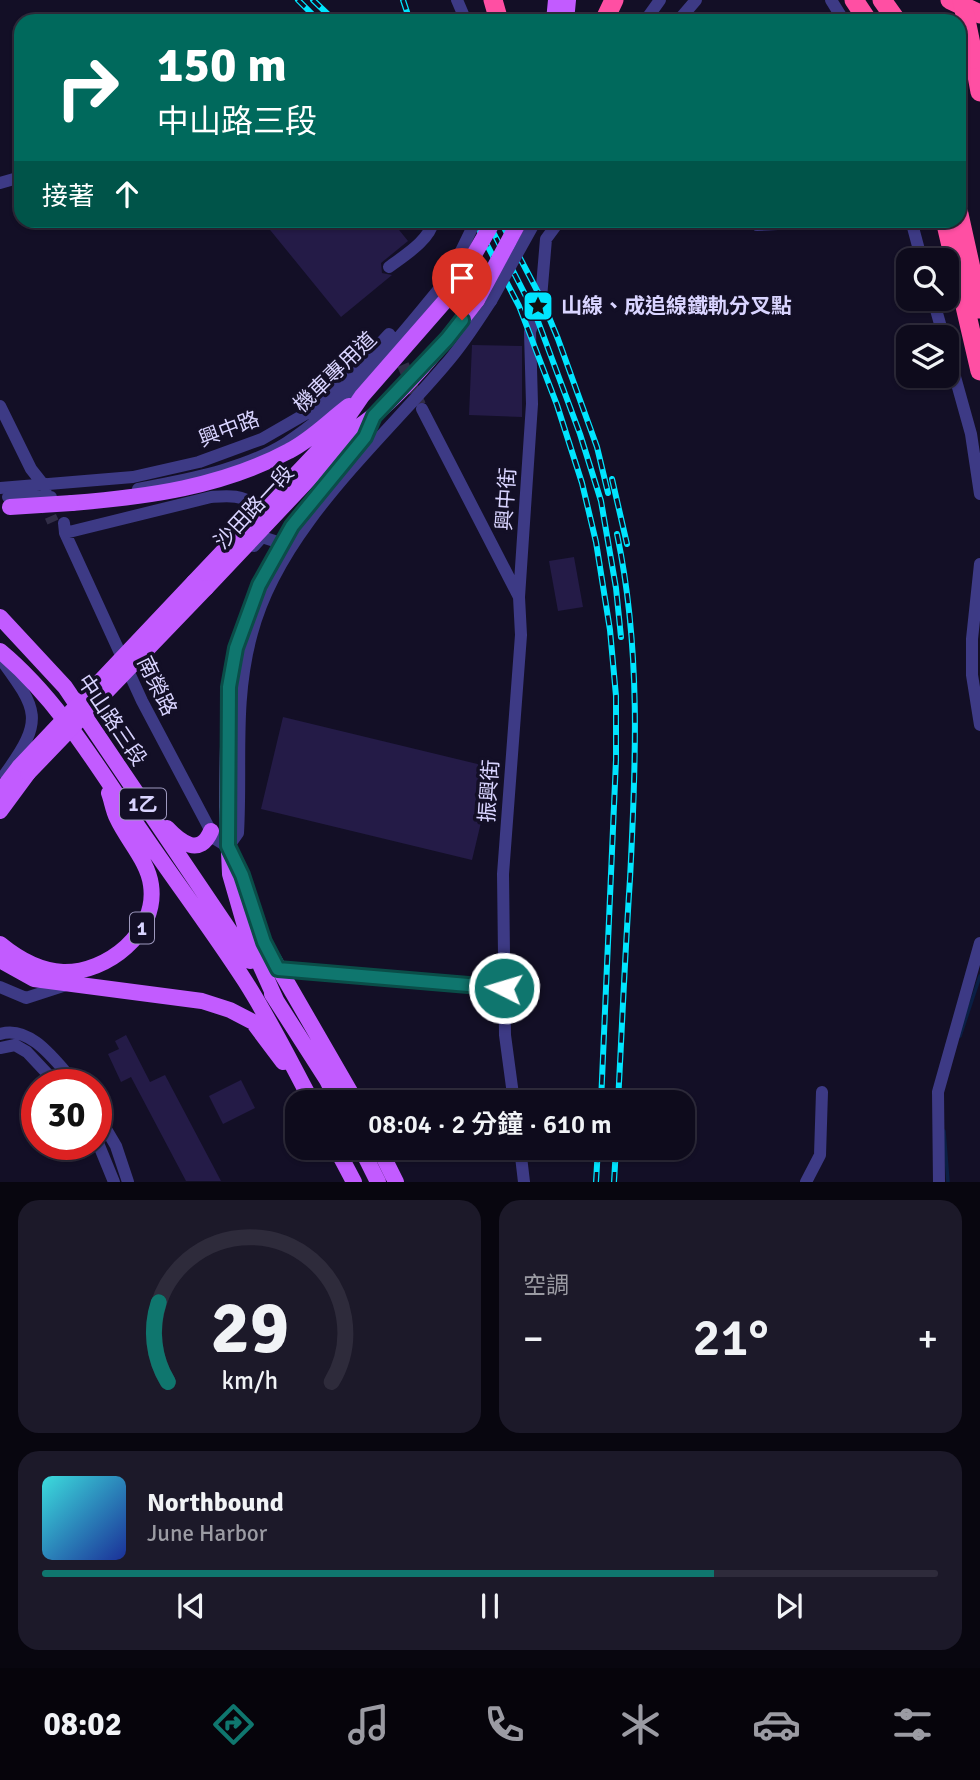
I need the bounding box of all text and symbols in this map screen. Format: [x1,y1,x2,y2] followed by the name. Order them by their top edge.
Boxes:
[157,35,287,95] text: 150 m
[42,42,133,133] icon: right
[157,102,317,141] text: 中山路三段
[108,175,146,213] icon: ahead
[42,181,94,213] text: 接著
[432,248,492,320] pin
[896,248,959,388] map controls
[896,248,959,311] button: search
[443,259,481,297] icon: arrive
[521,289,555,323] place icon: 山線、成追線鐵軌分叉點
[561,293,792,319] place label: 山線、成追線鐵軌分叉點
[896,325,959,388] button: layers
[288,326,382,418] street label: 機車專用道
[195,406,263,452] street label: 興中路
[209,460,299,554] street label: 沙田路一段
[491,467,521,531] street label: 興中街
[132,652,182,720] street label: 南榮路
[72,669,152,771] street label: 中山路三段
[474,759,504,823] street label: 振興街
[120,789,166,820] road number: 1乙
[130,912,154,944] road number: 1
[467,951,541,1025] position arrow
[21,1069,112,1160] speed limit sign: 30
[368,1109,612,1141] text: 08:04 · 2 分鐘 · 610 m
[523,1271,569,1300] text: 空調
[210,1285,289,1374] text: 29
[692,1306,769,1370] text: 21°
[523,1315,544,1362] text: −
[917,1315,938,1362] text: +
[221,1365,278,1396] text: km/h
[147,1487,284,1519] text: Northbound
[147,1519,267,1548] text: June Harbor
[172,1587,210,1625] icon: previous
[471,1587,509,1625] icon: pause
[770,1587,808,1625] icon: next
[209,1700,258,1749] icon: directions
[344,1700,393,1749] icon: music
[480,1700,529,1749] icon: phone
[616,1700,665,1749] icon: climate
[752,1700,801,1749] icon: car
[888,1700,937,1749] icon: filters
[43,1705,122,1744] text: 08:02

